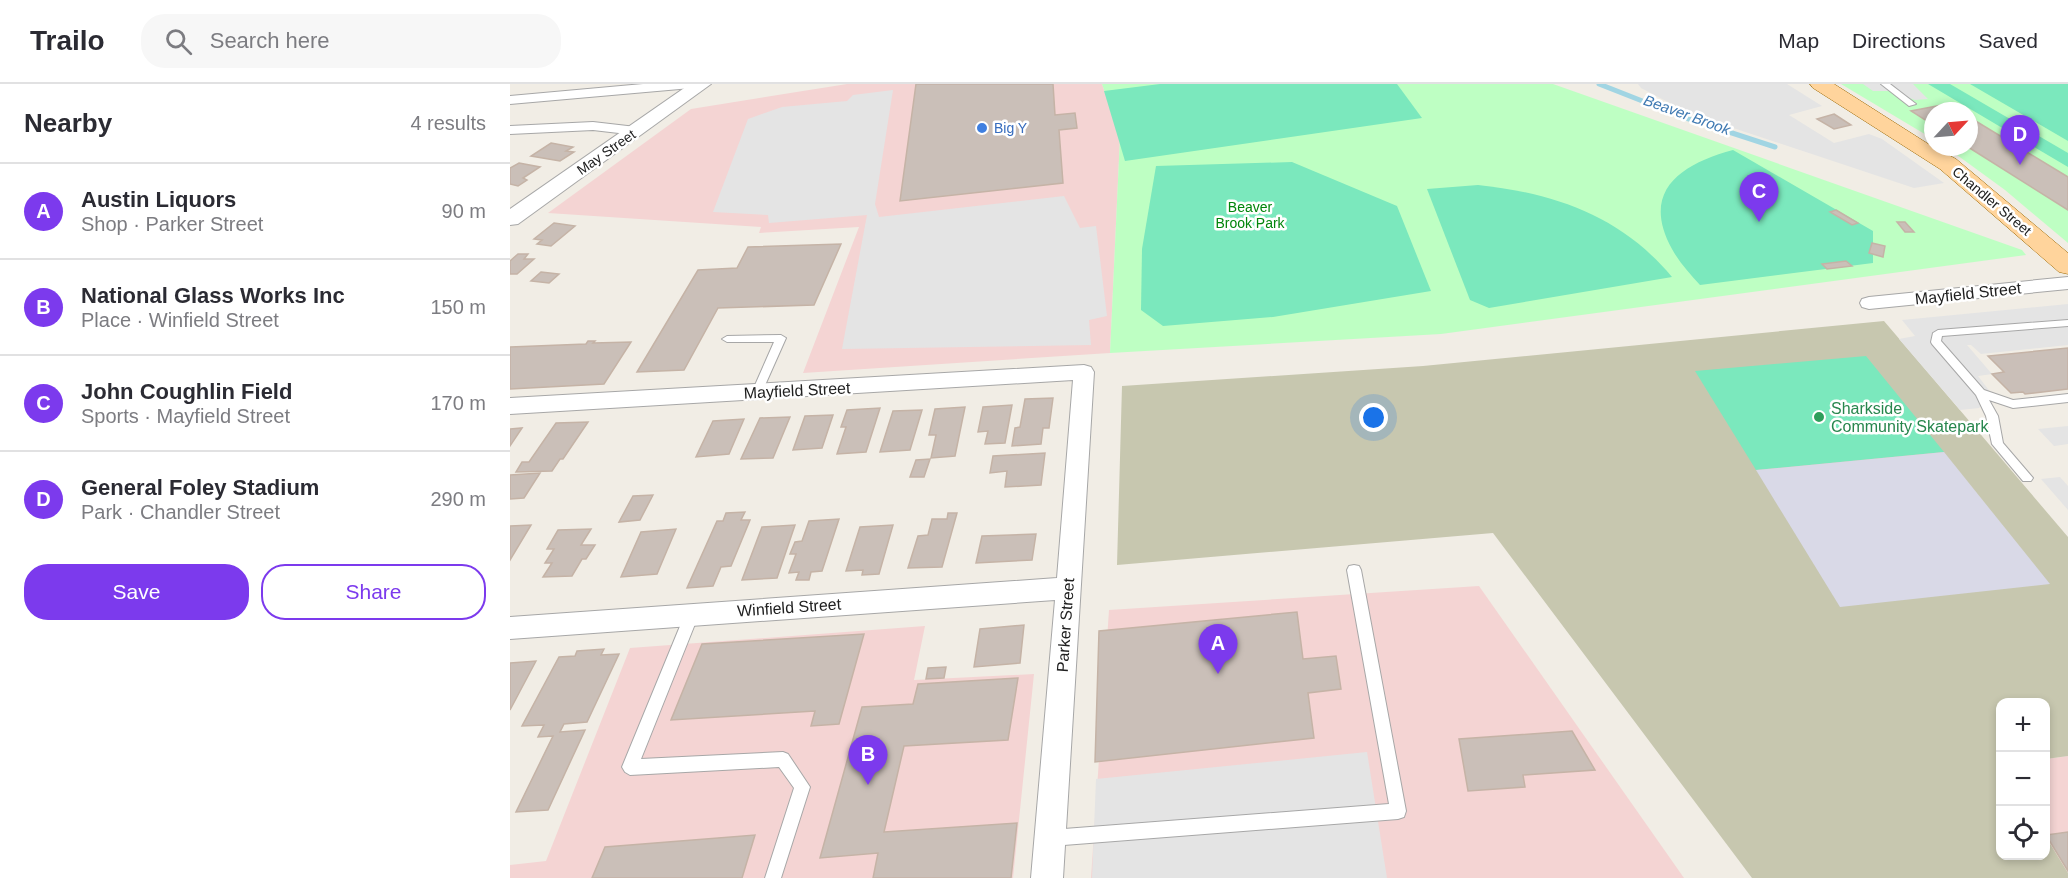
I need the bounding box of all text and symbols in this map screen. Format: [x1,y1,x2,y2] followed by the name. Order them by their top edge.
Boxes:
[141,14,561,68] search box
[30,25,105,56] text: Trailo
[162,25,195,58] icon: search
[210,28,330,53] text: Search here
[1778,29,1819,52] text: Map
[1852,29,1945,52] text: Directions
[1978,29,2038,52] text: Saved
[1642,91,1734,139] water label: Beaver Brook
[1924,102,1978,156] north arrow
[24,108,112,138] text: Nearby
[410,112,486,134] text: 4 results
[2000,116,2040,165] pin: D
[994,120,1028,136] place label: Big Y
[975,121,989,135] marker: Big Y
[574,126,638,178] street label: May Street
[1949,163,2035,239] street label: Chandler Street
[1740,172,1778,222] pin: C
[81,187,236,212] text: Austin Liquors
[1215,199,1286,231] park label: Beaver Brook Park
[36,200,51,222] text: A
[442,200,486,222] text: 90 m
[81,213,263,235] text: Shop · Parker Street
[1914,279,2023,308] street label: Mayfield Street
[81,283,345,308] text: National Glass Works Inc
[36,296,51,318] text: B
[430,296,486,318] text: 150 m
[81,309,279,331] text: Place · Winfield Street
[81,379,292,404] text: John Coughlin Field
[743,379,851,402] street label: Mayfield Street
[36,392,51,414] text: C
[430,392,486,414] text: 170 m
[1831,400,1989,435] place label: Sharkside Community Skatepark
[1359,403,1388,432] your location
[81,405,290,427] text: Sports · Mayfield Street
[1812,410,1826,424] marker: Sharkside Community Skatepark
[81,475,319,500] text: General Foley Stadium
[36,488,51,510] text: D
[430,488,486,510] text: 290 m
[81,501,280,523] text: Park · Chandler Street
[24,564,249,620] button: Save
[261,564,486,620] button: Share
[1054,577,1077,673] street label: Parker Street
[737,595,842,620] street label: Winfield Street
[1198,624,1238,674] pin: A
[1996,698,2050,860] map controls
[1996,698,2050,752] button: +
[848,736,888,785] pin: B
[1996,752,2050,806] button: −
[1996,806,2050,860] button: locate

